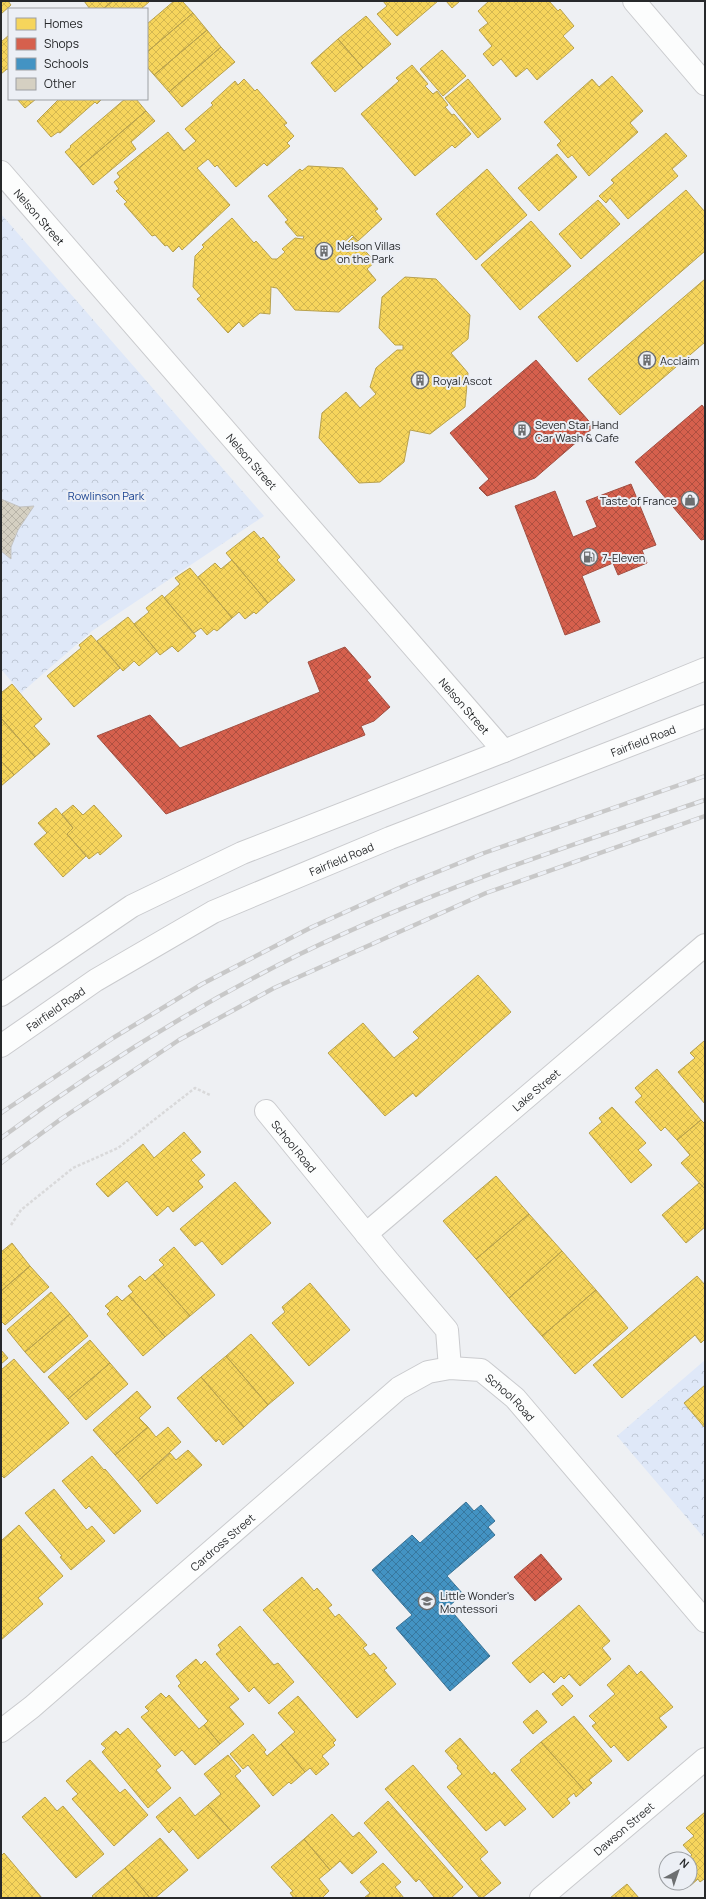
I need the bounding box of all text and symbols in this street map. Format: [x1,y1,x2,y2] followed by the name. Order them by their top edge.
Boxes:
[8,8,148,100] legend
[44,15,83,32] text: Homes
[44,35,79,52] text: Shops
[44,55,88,72] text: Schools
[44,75,77,92] text: Other
[11,185,68,248] street label: Nelson Street
[337,238,401,266] place label: Nelson Villas on the Park
[314,241,334,261] building icon: Nelson Villas on the Park
[637,350,657,370] building icon: Acclaim
[660,353,699,368] place label: Acclaim
[410,370,430,390] building icon: Royal Ascot
[433,373,492,388] place label: Royal Ascot
[535,417,620,445] place label: Seven Star Hand Car Wash & Cafe
[512,420,532,440] building icon: Seven Star Hand Car Wash & Cafe
[224,430,281,492] street label: Nelson Street
[68,488,145,503] park label: Rowlinson Park
[680,490,700,510] shop icon: Taste of France
[600,493,678,508] place label: Taste of France
[579,547,599,567] fuel station icon: 7-Eleven
[602,550,645,565] place label: 7-Eleven
[436,674,493,737] street label: Nelson Street
[608,721,677,759] street label: Fairfield Road
[307,838,376,879] street label: Fairfield Road
[23,983,88,1034] street label: Fairfield Road
[509,1065,563,1114] street label: Lake Street
[269,1117,320,1175] street label: School Road
[483,1369,539,1424] street label: School Road
[187,1510,257,1574] street label: Cardross Street
[440,1588,515,1616] place label: Little Wonder's Montessori
[417,1591,437,1611] school or university icon: Little Wonder's Montessori
[590,1798,657,1858] street label: Dawson Street
[658,1851,698,1891] north arrow
[677,1855,693,1871] text: N

